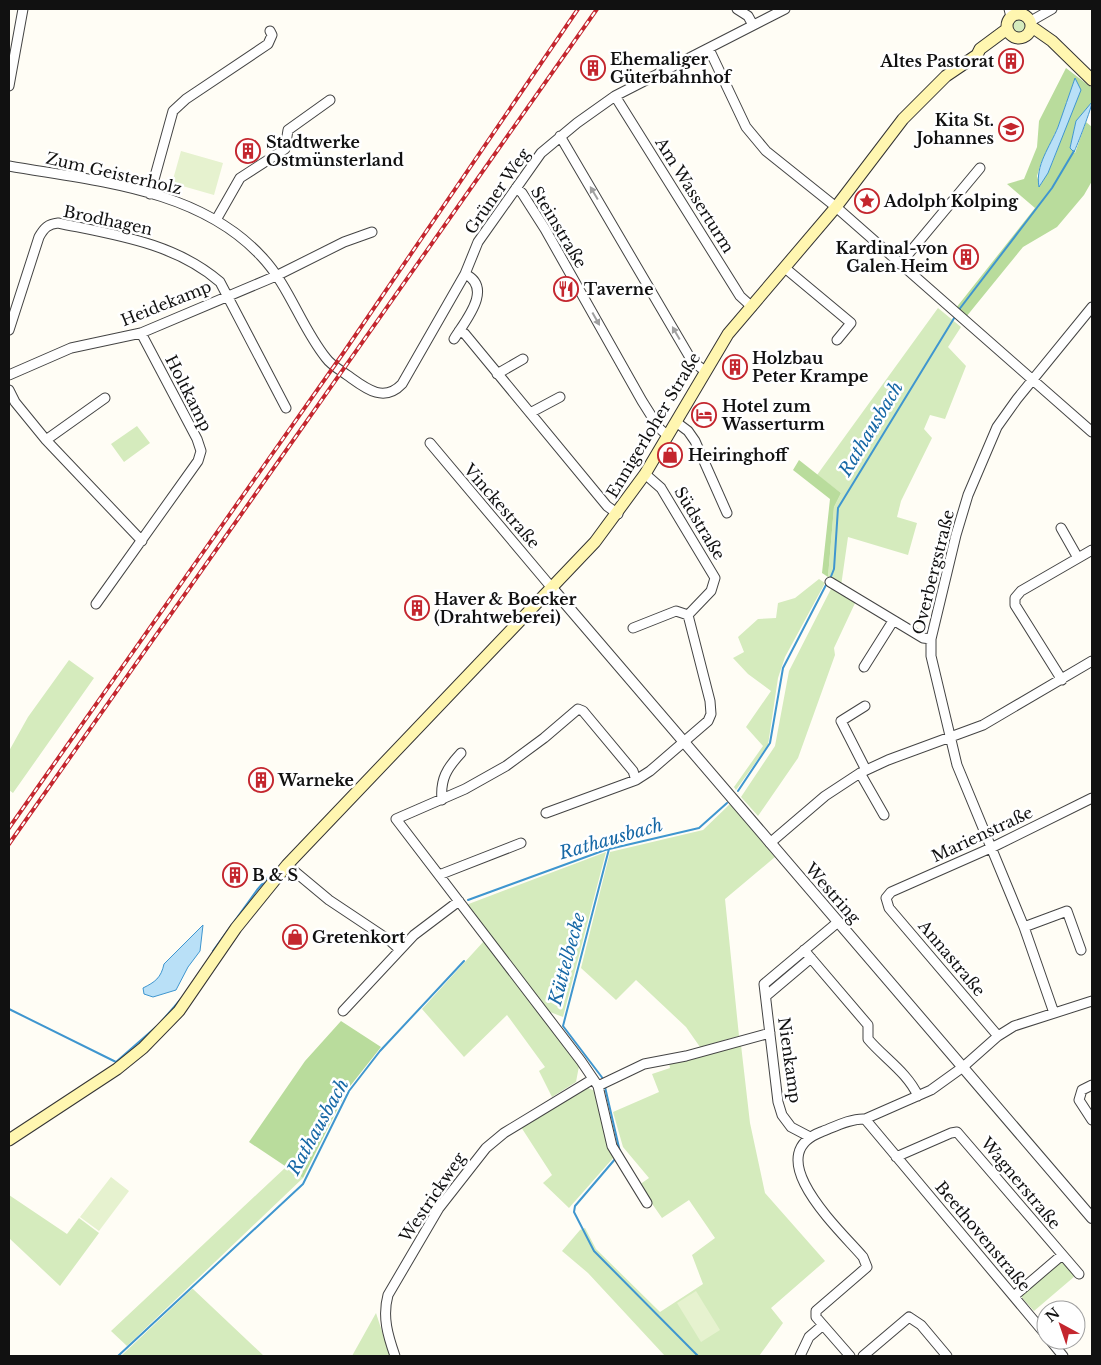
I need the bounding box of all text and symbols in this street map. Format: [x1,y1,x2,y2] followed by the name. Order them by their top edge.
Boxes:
[998,48,1024,74] building icon: Altes Pastorat
[610,49,733,87] place label: Ehemaliger Güterbahnhof
[879,51,995,71] place label: Altes Pastorat
[580,55,606,81] building icon: Ehemaliger Güterbahnhof
[914,110,994,148] place label: Kita St. Johannes
[998,116,1024,142] school or university icon: Kita St. Johannes
[266,132,404,170] place label: Stadtwerke Ostmünsterland
[651,133,739,257] street label: Am Wasserturm
[235,138,261,164] building icon: Stadtwerke Ostmünsterland
[460,144,534,238] street label: Grüner Weg
[44,148,184,198] street label: Zum Geisterholz
[527,182,591,272] street label: Steinstraße
[589,186,598,199] one-way arrow
[854,188,880,214] place icon: Adolph Kolping
[883,191,1019,211] place label: Adolph Kolping
[62,201,154,239] street label: Brodhagen
[836,238,948,276] place label: Kardinal-von Galen Heim
[953,244,979,270] building icon: Kardinal-von Galen Heim
[118,276,214,330] street label: Heidekamp
[553,276,579,302] restaurant icon: Taverne
[584,279,654,299] place label: Taverne
[591,313,600,326] one-way arrow
[671,327,680,340] one-way arrow
[752,348,868,386] place label: Holzbau Peter Krampe
[602,349,704,501] street label: Ennigerloher Straße
[161,352,217,435] street label: Holtkamp
[722,354,748,380] building icon: Holzbau Peter Krampe
[834,378,908,481] water label: Rathausbach
[721,396,825,434] place label: Hotel zum Wasserturm
[691,402,717,428] hotel icon: Hotel zum Wasserturm
[657,442,683,468] shop icon: Heiringhoff
[688,445,790,465] place label: Heiringhoff
[459,459,544,552] street label: Vinckestraße
[670,483,730,563] street label: Südstraße
[908,507,958,637] street label: Overbergstraße
[434,589,577,627] place label: Haver & Boecker (Drahtweberei)
[404,595,430,621] building icon: Haver & Boecker (Drahtweberei)
[248,767,274,793] building icon: Warneke
[277,770,354,790] place label: Warneke
[928,802,1036,866] street label: Marienstraße
[556,814,665,865] water label: Rathausbach
[801,858,865,928] street label: Westring
[222,862,248,888] building icon: B & S
[252,865,298,885] place label: B & S
[544,910,590,1009] water label: Küttelbecke
[914,915,990,1000] street label: Annastraße
[282,924,308,950] shop icon: Gretenkort
[312,927,406,947] place label: Gretenkort
[774,1016,806,1104] street label: Nienkamp
[282,1075,353,1180] water label: Rathausbach
[976,1132,1065,1233] street label: Wagnerstraße
[394,1148,470,1246] street label: Westrickweg
[931,1177,1035,1295] street label: Beethovenstraße
[1036,1300,1086,1350] north arrow
[1042,1304,1063,1326] text: N

